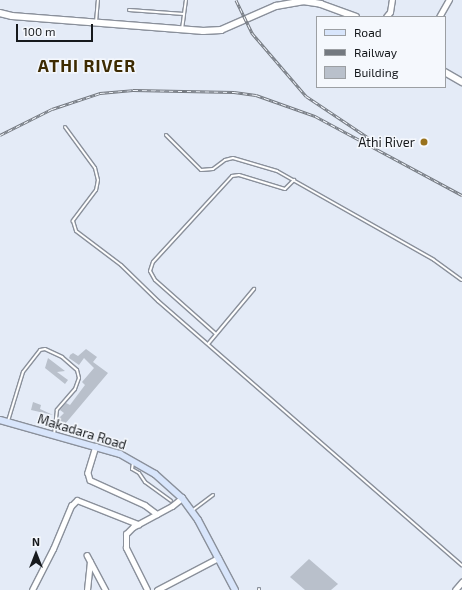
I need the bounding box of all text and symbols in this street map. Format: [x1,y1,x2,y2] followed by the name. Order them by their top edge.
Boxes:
[18,16,95,42] scale bar
[316,16,446,88] legend
[23,24,55,38] text: 100 m
[354,25,382,39] text: Road
[354,45,397,59] text: Railway
[38,56,136,76] district label: ATHI RIVER
[354,65,398,79] text: Building
[358,134,415,150] place label: Athi River
[418,136,430,148] marker: Athi River
[36,411,128,453] street label: Makadara Road
[16,534,56,574] north arrow
[32,535,40,548] text: N

